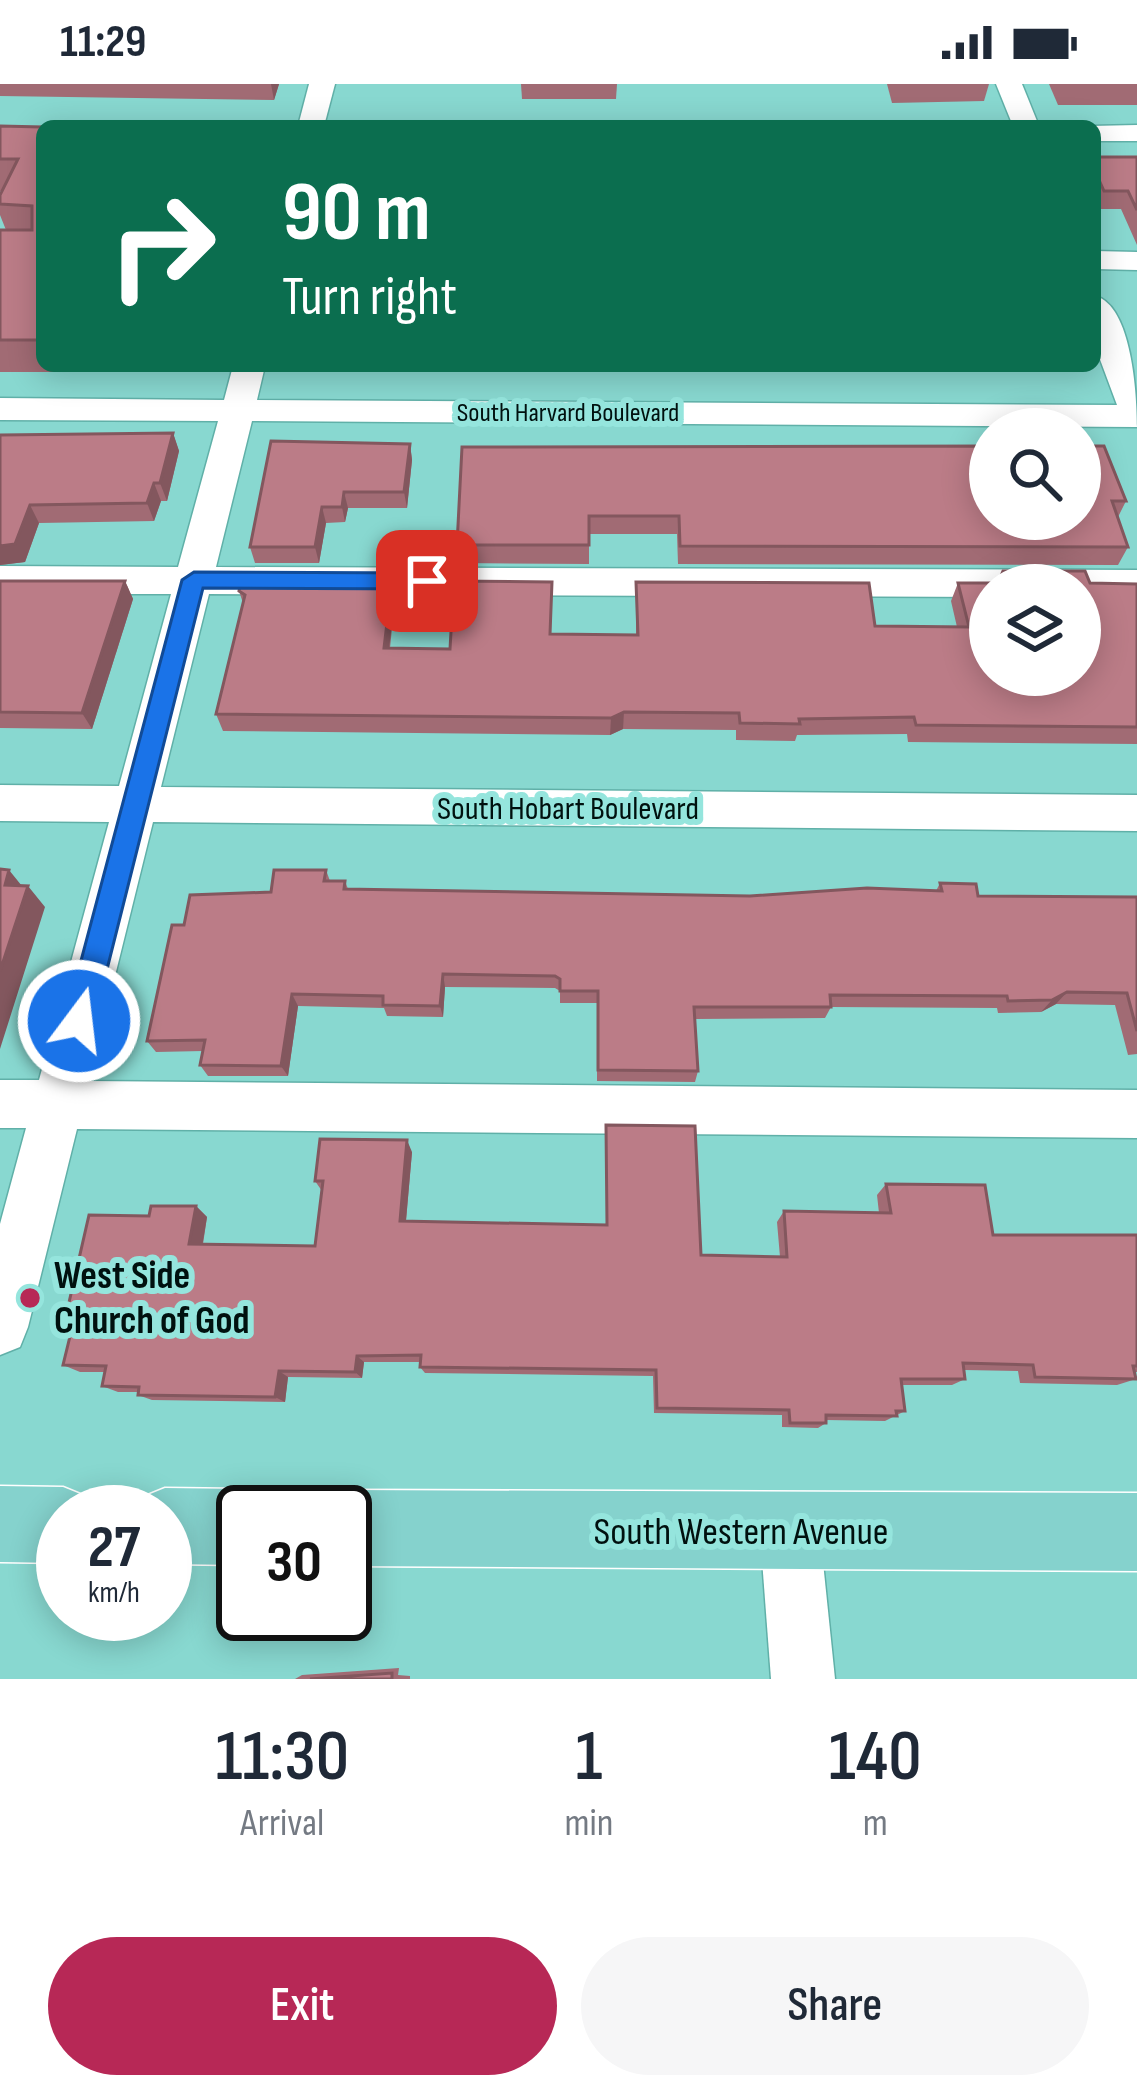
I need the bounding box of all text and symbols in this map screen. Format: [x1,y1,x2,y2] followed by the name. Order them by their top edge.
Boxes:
[60,15,146,70] text: 11:29
[282,163,431,264] text: 90 m
[84,168,240,324] icon: right
[282,265,457,330] text: Turn right
[457,397,679,429] street label: South Harvard Boulevard
[969,408,1101,696] map controls
[969,408,1101,540] button: search
[376,530,478,632] pin
[394,548,460,614] icon: arrive
[969,564,1101,696] button: layers
[437,789,699,829] street label: South Hobart Boulevard
[16,958,142,1084] position arrow
[54,1253,250,1345] place label: West Side Church of God
[17,1285,43,1311] marker: West Side Church of God
[216,1485,372,1641] speed limit sign: 30
[593,1509,889,1556] street label: South Western Avenue
[88,1512,140,1584] text: 27
[88,1575,140,1611] text: km/h
[215,1714,349,1801] text: 11:30
[575,1714,602,1801] text: 1
[829,1714,922,1801] text: 140
[240,1800,324,1847] text: Arrival
[564,1800,613,1847] text: min
[863,1800,888,1847] text: m
[48,1937,557,2075] button: Exit
[581,1937,1089,2075] button: Share

